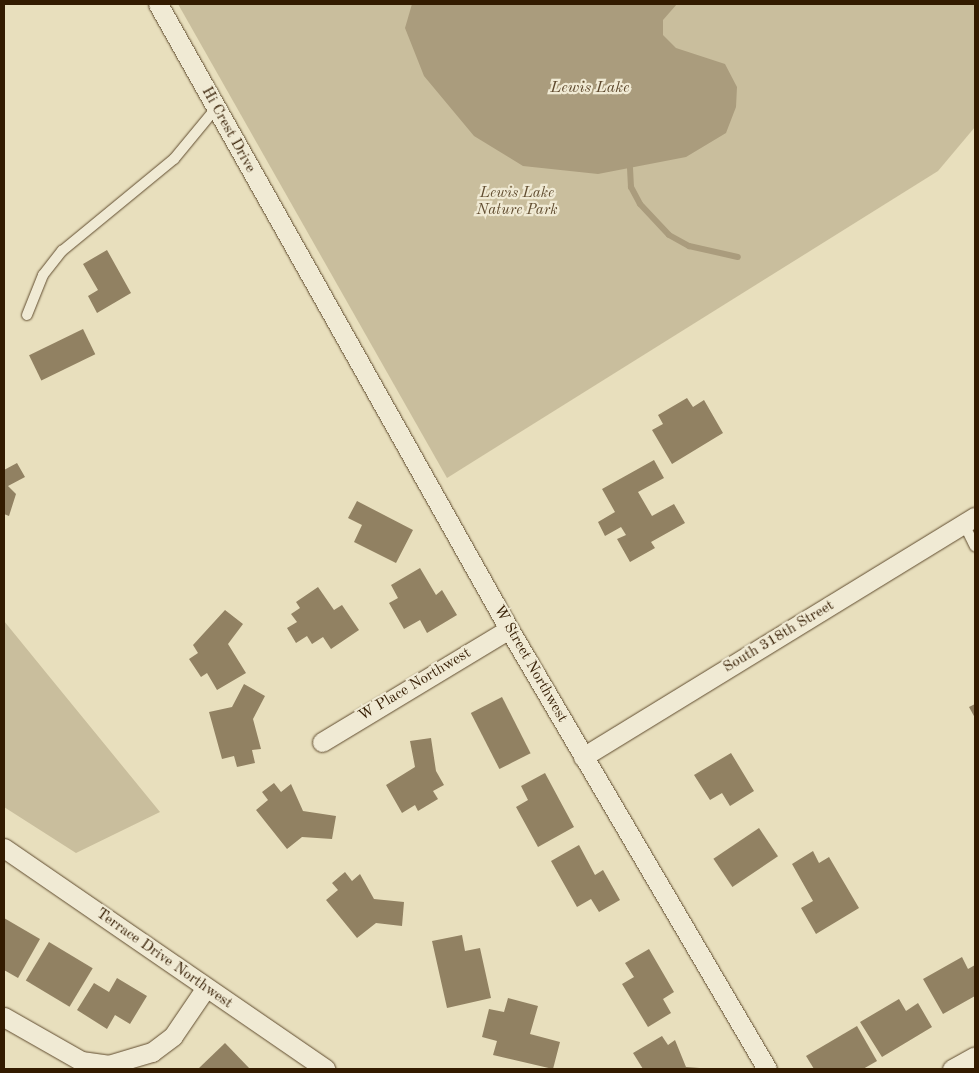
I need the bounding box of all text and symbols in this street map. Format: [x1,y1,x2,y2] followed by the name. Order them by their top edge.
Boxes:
[550,78,630,98] water label: Lewis Lake
[197,84,259,176] street label: Hi Crest Drive
[476,184,558,219] park label: Lewis Lake Nature Park
[720,597,838,677] street label: South 318th Street
[489,602,571,726] street label: W Street Northwest
[356,644,474,726] street label: W Place Northwest
[92,905,236,1013] street label: Terrace Drive Northwest

